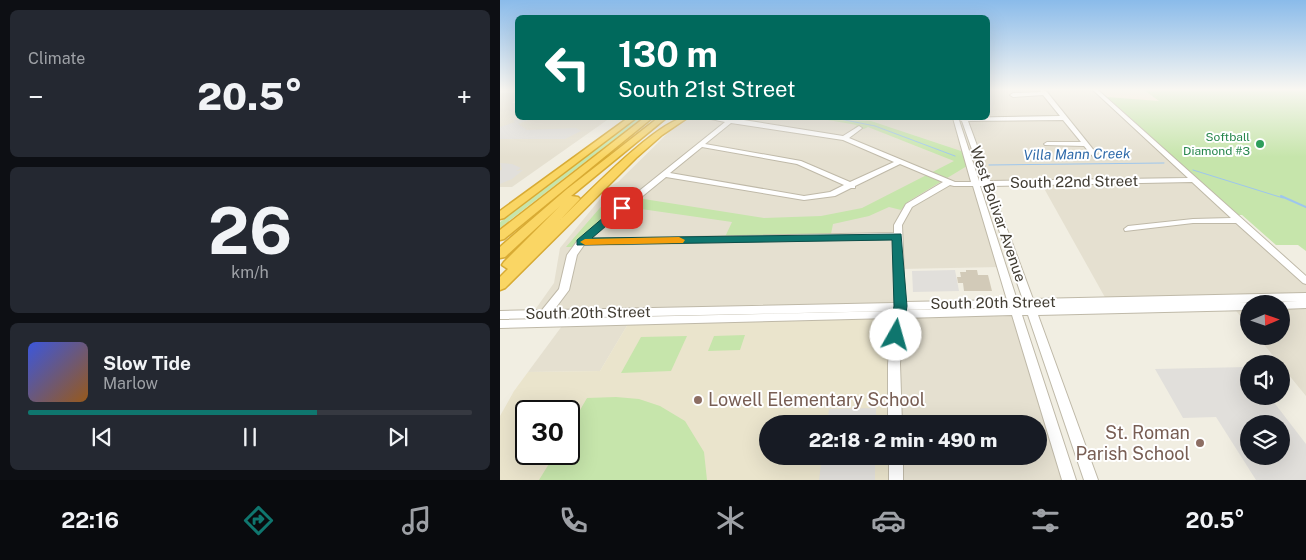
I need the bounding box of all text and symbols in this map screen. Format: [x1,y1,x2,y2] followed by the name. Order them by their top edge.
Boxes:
[618,34,718,75] text: 130 m
[535,35,600,100] icon: left
[28,49,85,68] text: Climate
[197,74,303,119] text: 20.5°
[618,76,796,102] text: South 21st Street
[28,80,44,113] text: −
[456,80,472,113] text: +
[1183,130,1250,158] place label: Softball Diamond #3
[1254,138,1266,150] marker: Softball Diamond #3
[967,144,1030,284] street label: West Bolivar Avenue
[1023,145,1131,163] water label: Villa Mann Creek
[1010,172,1138,191] street label: South 22nd Street
[601,187,643,229] pin
[208,192,292,269] text: 26
[608,194,636,222] icon: arrive
[231,263,269,282] text: km/h
[930,293,1056,312] street label: South 20th Street
[1240,295,1290,345] north arrow
[1240,295,1290,465] map controls
[525,303,651,322] street label: South 20th Street
[869,308,921,360] position arrow
[103,352,191,374] text: Slow Tide
[1240,355,1290,405] button: sound
[103,374,158,393] text: Marlow
[708,389,925,410] place label: Lowell Elementary School
[692,394,704,406] marker: Lowell Elementary School
[515,400,580,465] speed limit sign: 30
[1240,415,1290,465] button: layers
[1075,422,1190,464] place label: St. Roman Parish School
[88,423,116,451] icon: previous
[236,423,264,451] icon: pause
[384,423,412,451] icon: next
[809,429,997,451] text: 22:18 · 2 min · 490 m
[1194,437,1206,449] marker: St. Roman Parish School
[241,503,276,538] icon: directions
[399,503,434,538] icon: music
[556,503,591,538] icon: phone
[713,503,748,538] icon: climate
[871,503,906,538] icon: car
[1028,503,1063,538] icon: filters
[61,507,119,533] text: 22:16
[1185,507,1245,533] text: 20.5°

